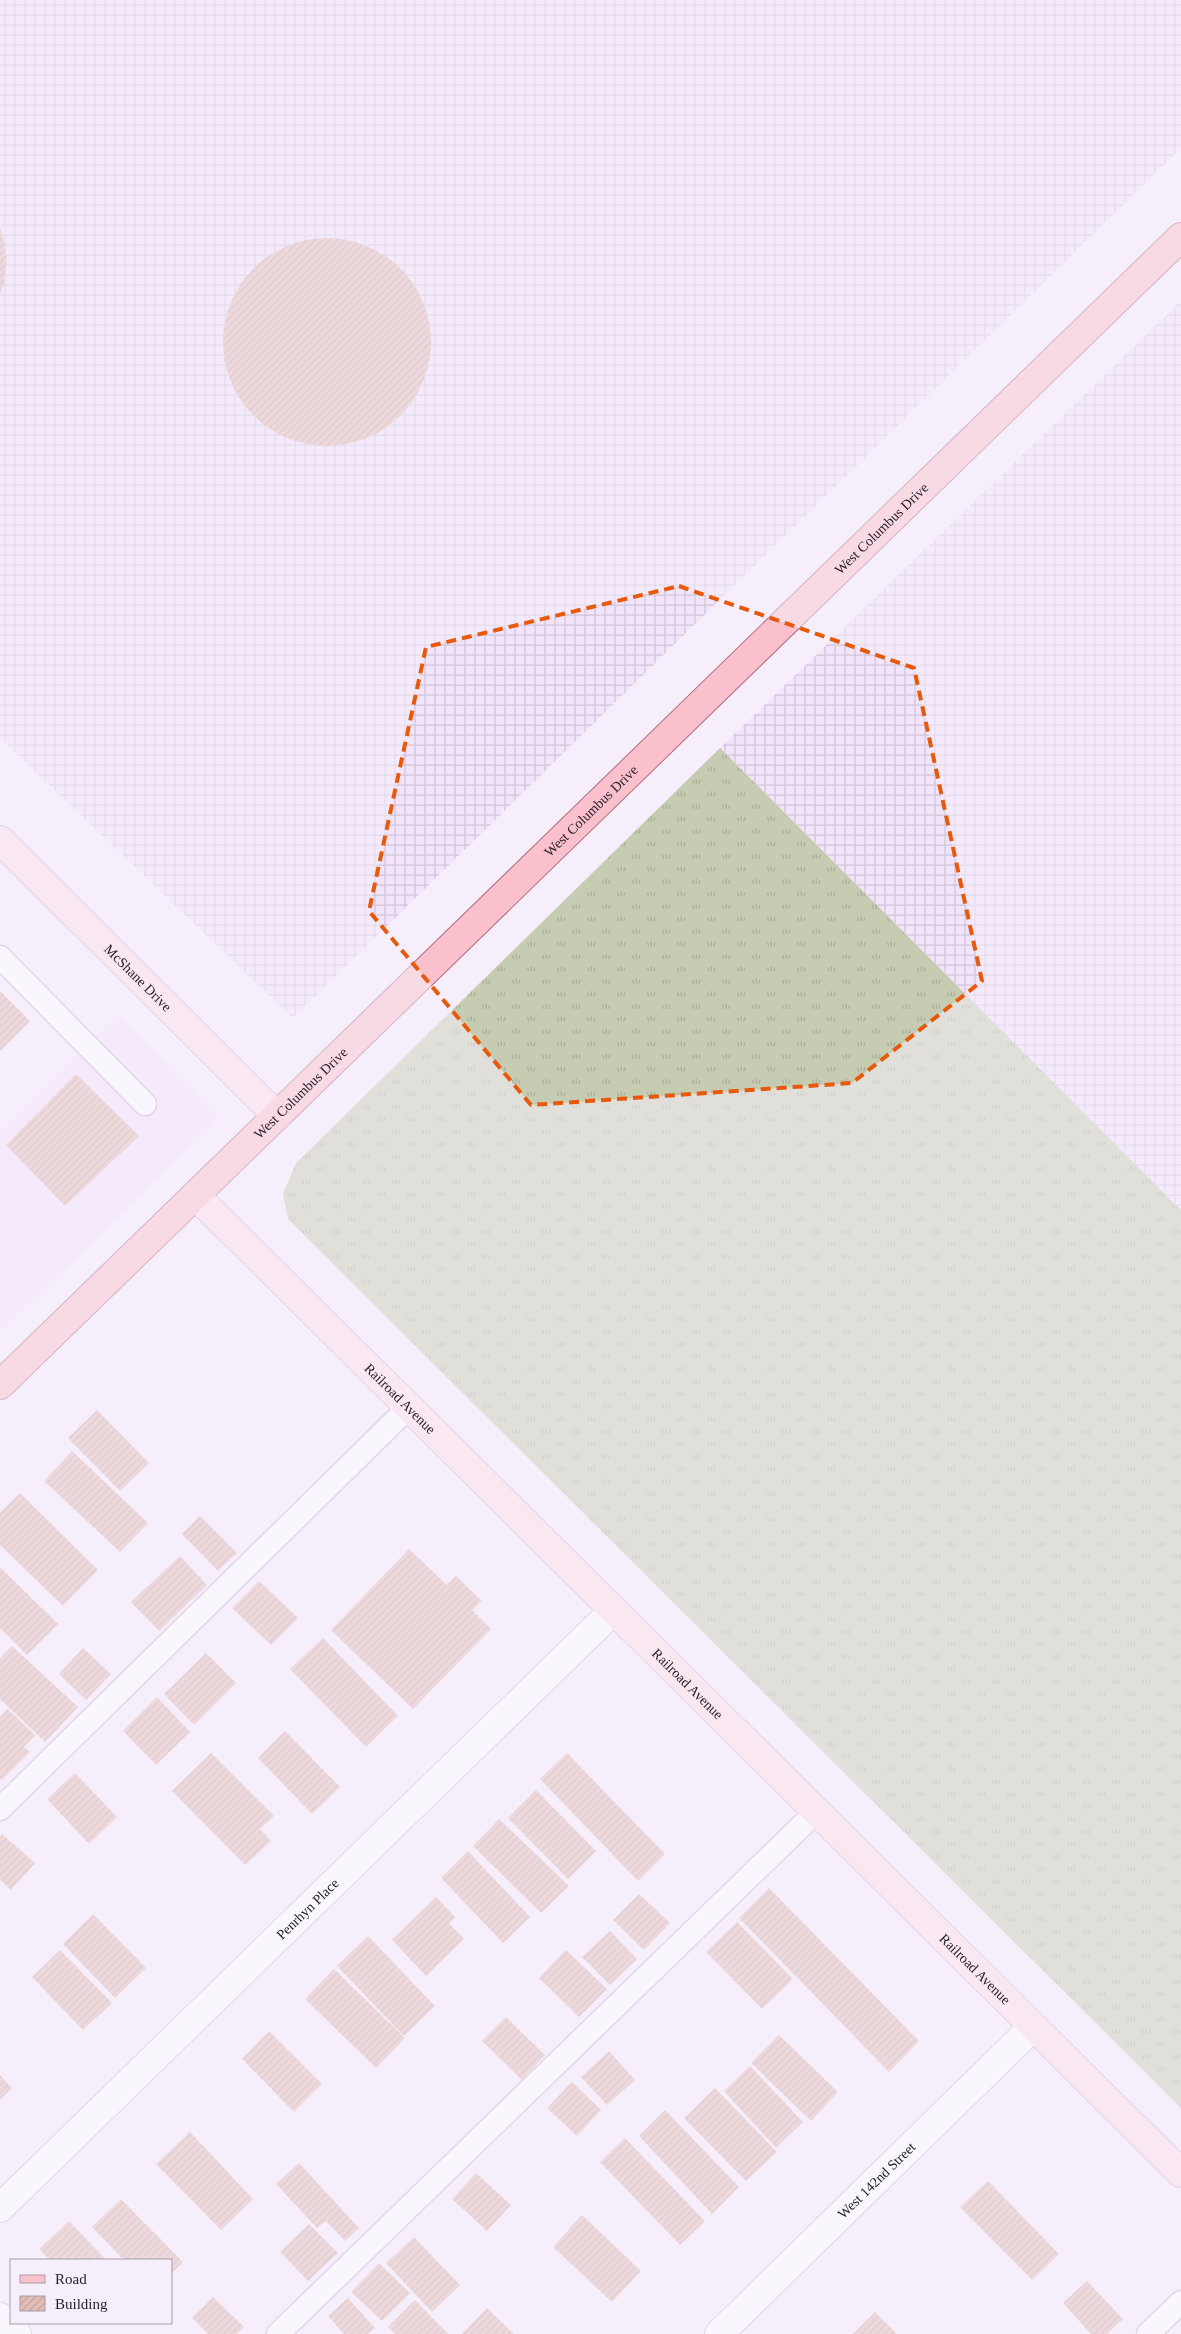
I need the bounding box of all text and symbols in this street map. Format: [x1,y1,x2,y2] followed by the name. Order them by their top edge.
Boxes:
[832,480,931,577] street label: West Columbus Drive
[541,762,641,859] street label: West Columbus Drive
[102,941,175,1014] street label: McShane Drive
[251,1044,350,1142] street label: West Columbus Drive
[362,1360,439,1437] street label: Railroad Avenue
[649,1645,726,1722] street label: Railroad Avenue
[273,1875,341,1942] street label: Penrhyn Place
[937,1931,1014,2007] street label: Railroad Avenue
[834,2139,918,2221] street label: West 142nd Street
[10,2259,172,2324] legend
[55,2271,87,2287] text: Road
[55,2296,108,2312] text: Building

